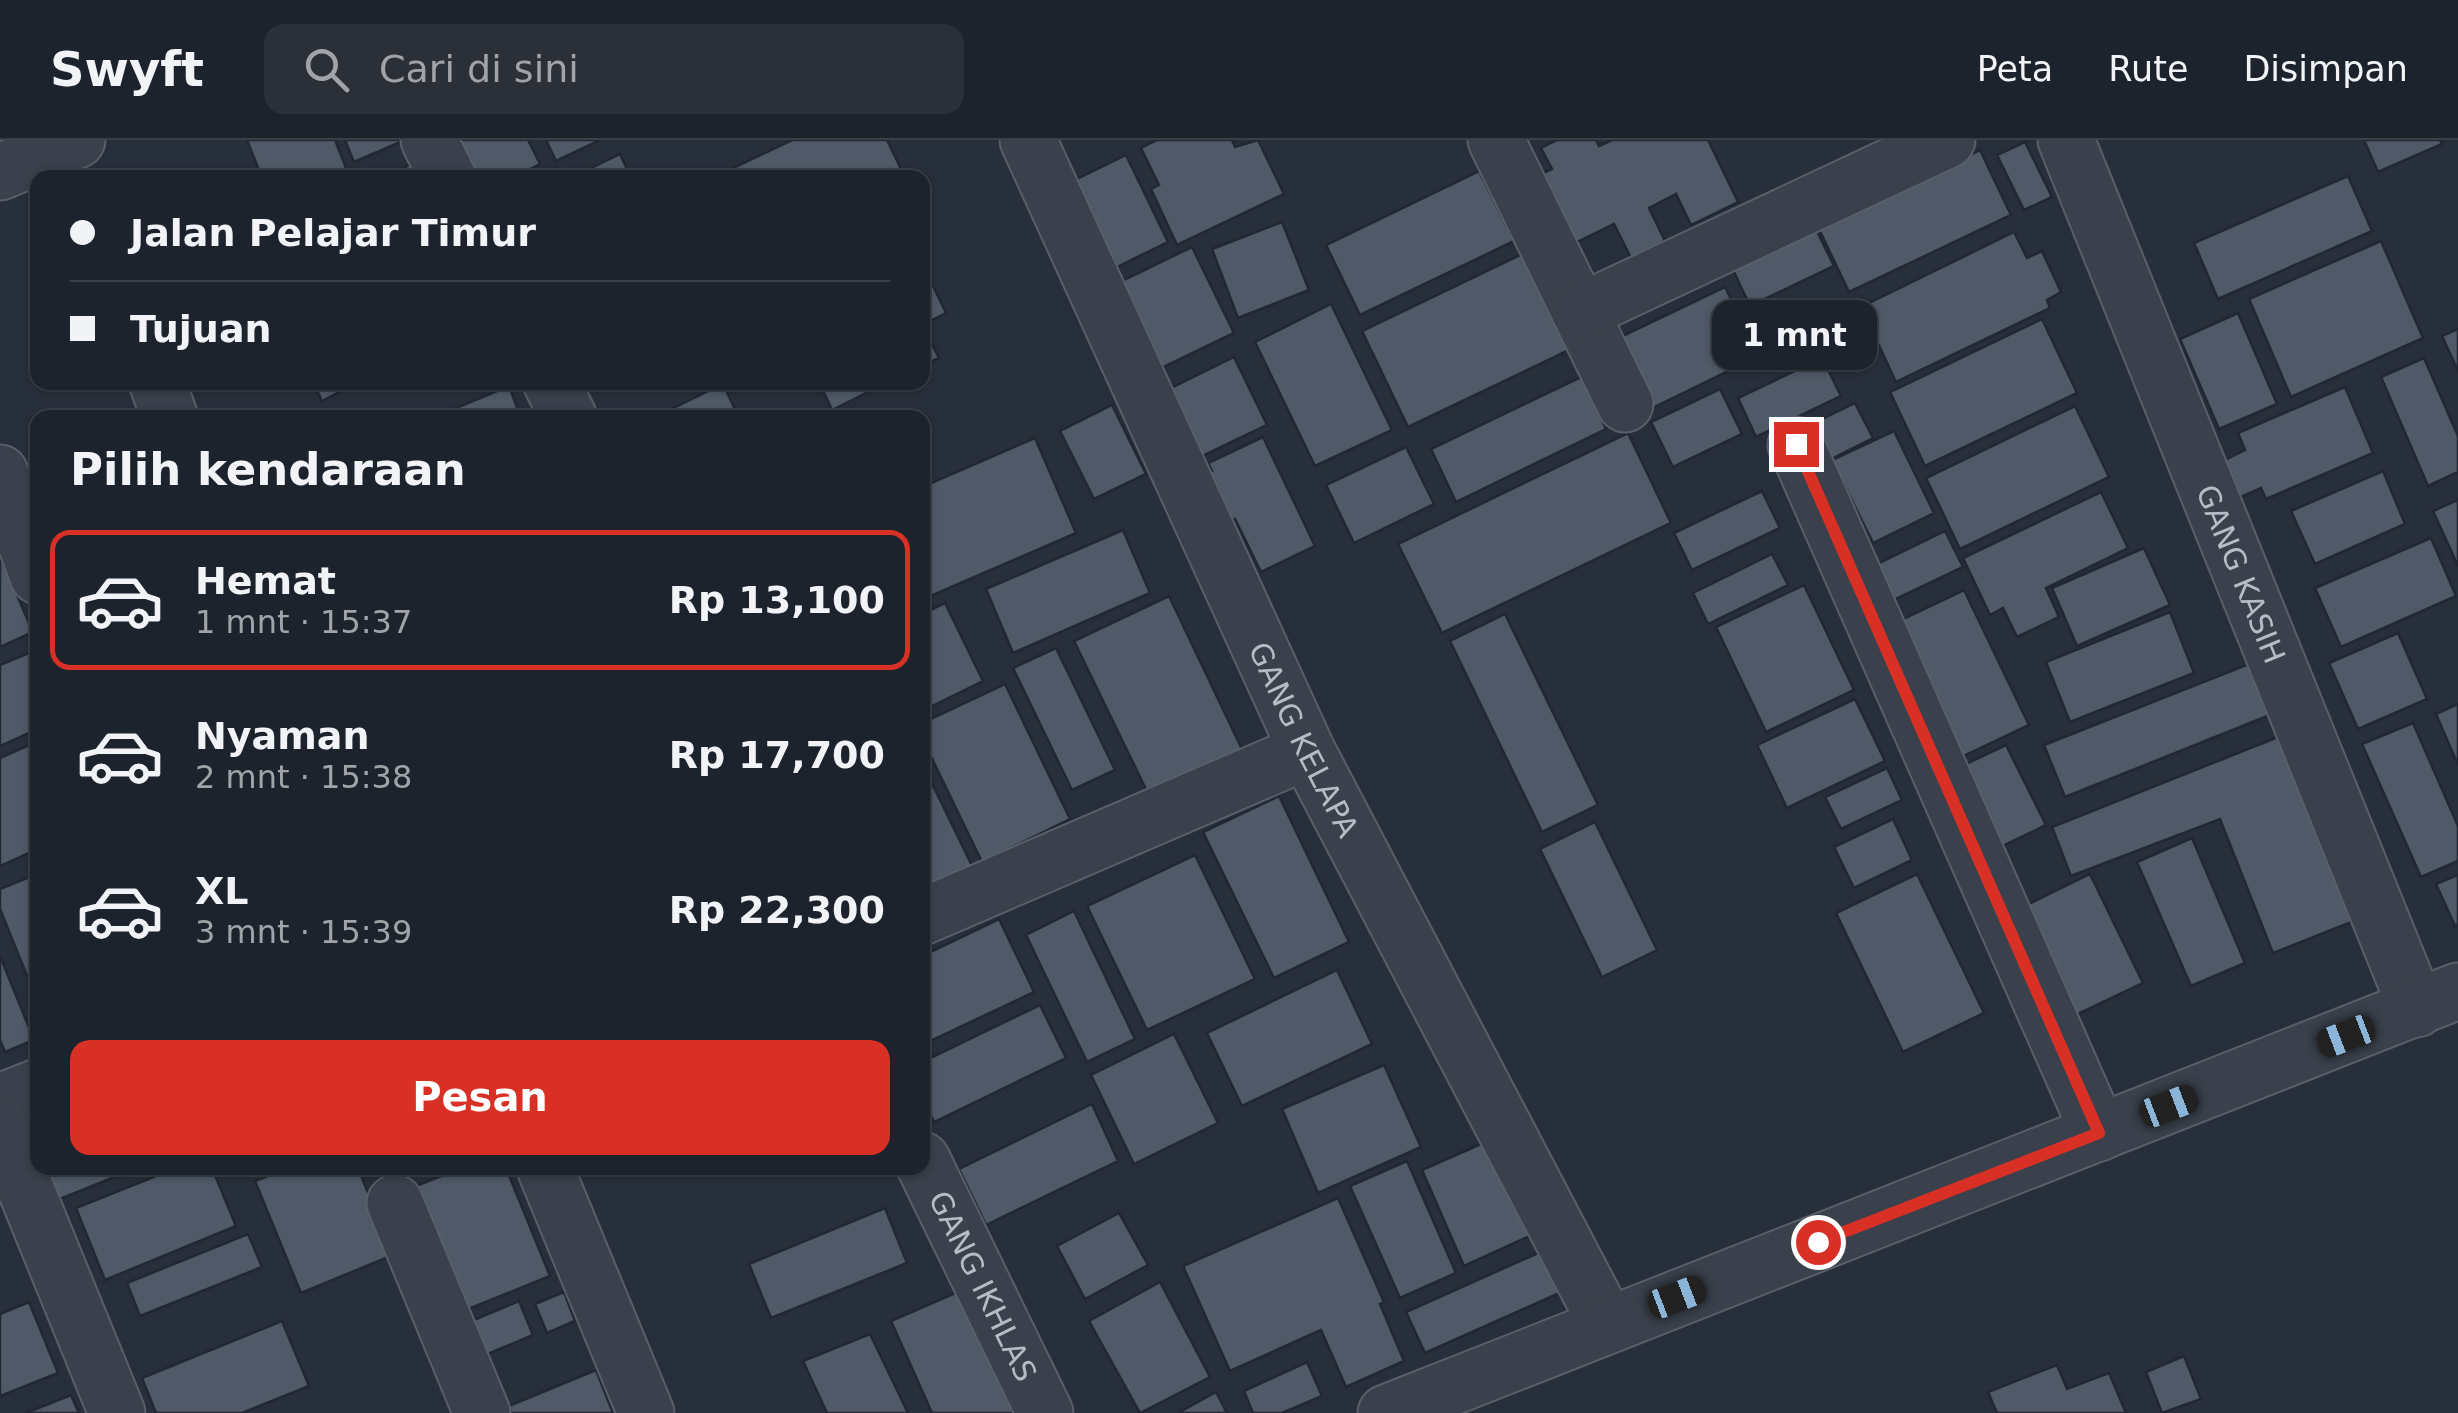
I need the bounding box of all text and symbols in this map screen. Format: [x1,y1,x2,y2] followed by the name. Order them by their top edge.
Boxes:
[264,24,964,114] search box
[50,41,204,97] text: Swyft
[299,42,354,97] icon: search
[379,47,579,91] text: Cari di sini
[1977,49,2053,89] text: Peta
[2108,49,2188,89] text: Rute
[2243,49,2408,89] text: Disimpan
[130,211,536,255] text: Jalan Pelajar Timur
[1714,299,1878,369] callout: 1 mnt
[130,307,272,351] text: Tujuan
[1742,316,1847,354] text: 1 mnt
[1774,422,1819,467] route end
[70,443,466,496] text: Pilih kendaraan
[2190,480,2293,668] street label: GANG KASIH
[75,555,165,645] icon: car
[195,559,336,603] text: Hemat
[669,578,885,622] text: Rp 13,100
[195,603,412,641] text: 1 mnt · 15:37
[1242,637,1367,843] street label: GANG KELAPA
[75,710,165,800] icon: car
[195,714,370,758] text: Nyaman
[669,733,885,777] text: Rp 17,700
[195,758,412,796] text: 2 mnt · 15:38
[75,865,165,955] icon: car
[195,869,249,913] text: XL
[669,888,885,932] text: Rp 22,300
[195,913,412,951] text: 3 mnt · 15:39
[2313,1011,2379,1061] car
[70,1040,890,1155] button: Pesan
[2136,1081,2202,1131] car
[922,1185,1044,1387] street label: GANG IKHLAS
[1796,1220,1841,1265] route start
[1644,1272,1710,1322] car

